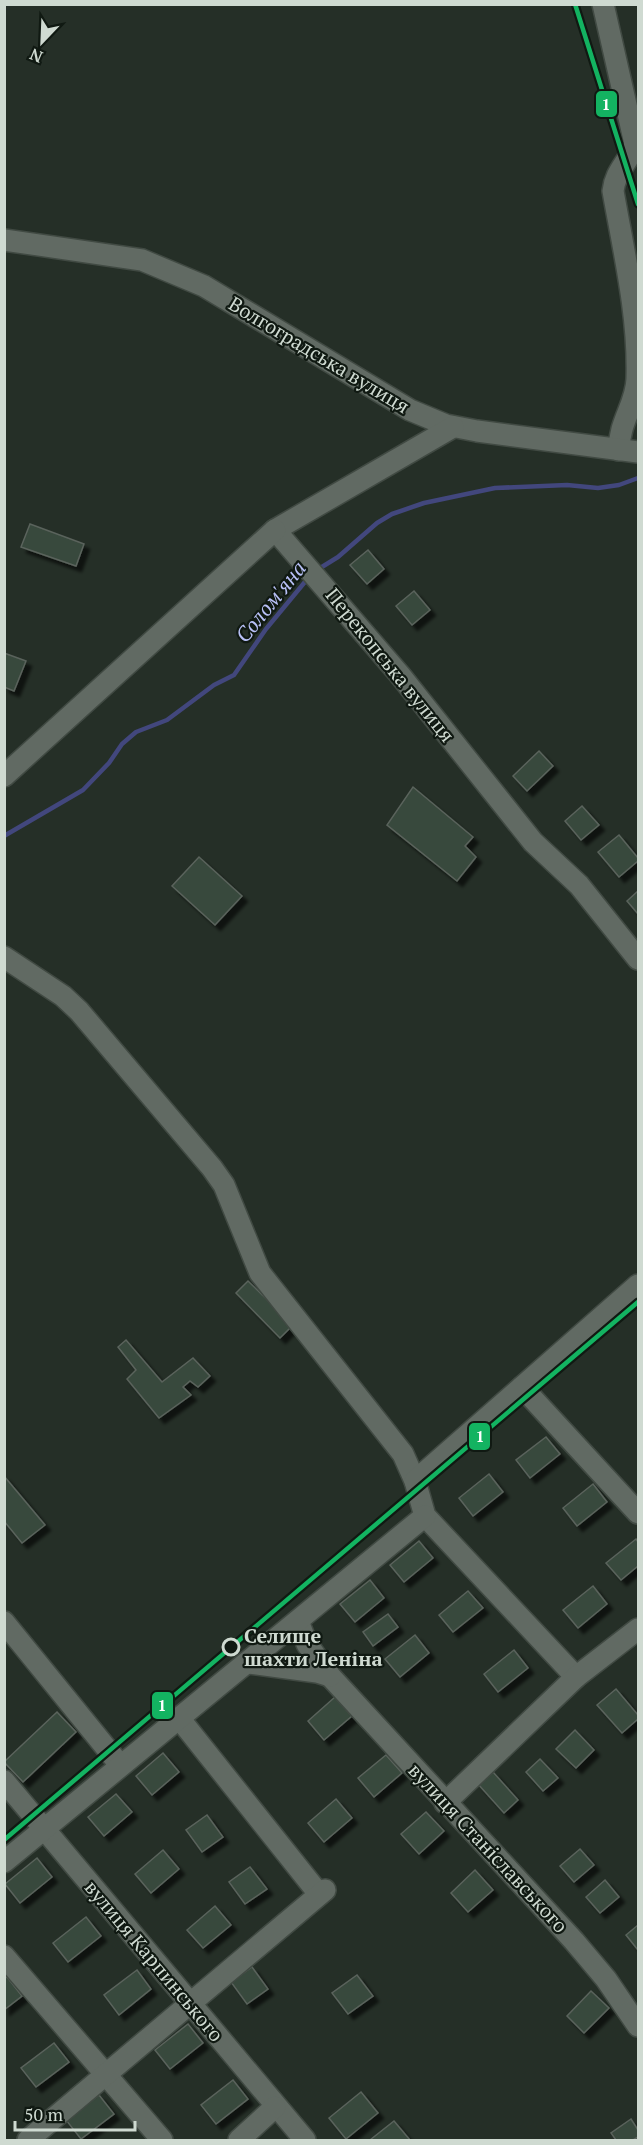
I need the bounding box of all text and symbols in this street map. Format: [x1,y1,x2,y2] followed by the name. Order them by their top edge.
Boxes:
[12,12,72,72] north arrow
[26,43,46,68] text: N
[595,90,618,118] line badge: 1
[601,93,611,115] text: 1
[224,290,415,419] street label: Волгоградська вулиця
[229,555,312,648] water label: Солом'яна
[320,582,461,747] street label: Перекопська вулиця
[468,1422,491,1451] line badge: 1
[475,1425,485,1447] text: 1
[244,1622,383,1672] place label: Селище шахти Леніна
[222,1638,240,1656] marker: Селище шахти Леніна
[151,1691,174,1720] line badge: 1
[157,1694,167,1716] text: 1
[403,1757,574,1938] street label: вулиця Станіславського
[79,1874,230,2047] street label: вулиця Карпинського
[15,2094,135,2132] scale bar
[24,2102,64,2126] text: 50 m

